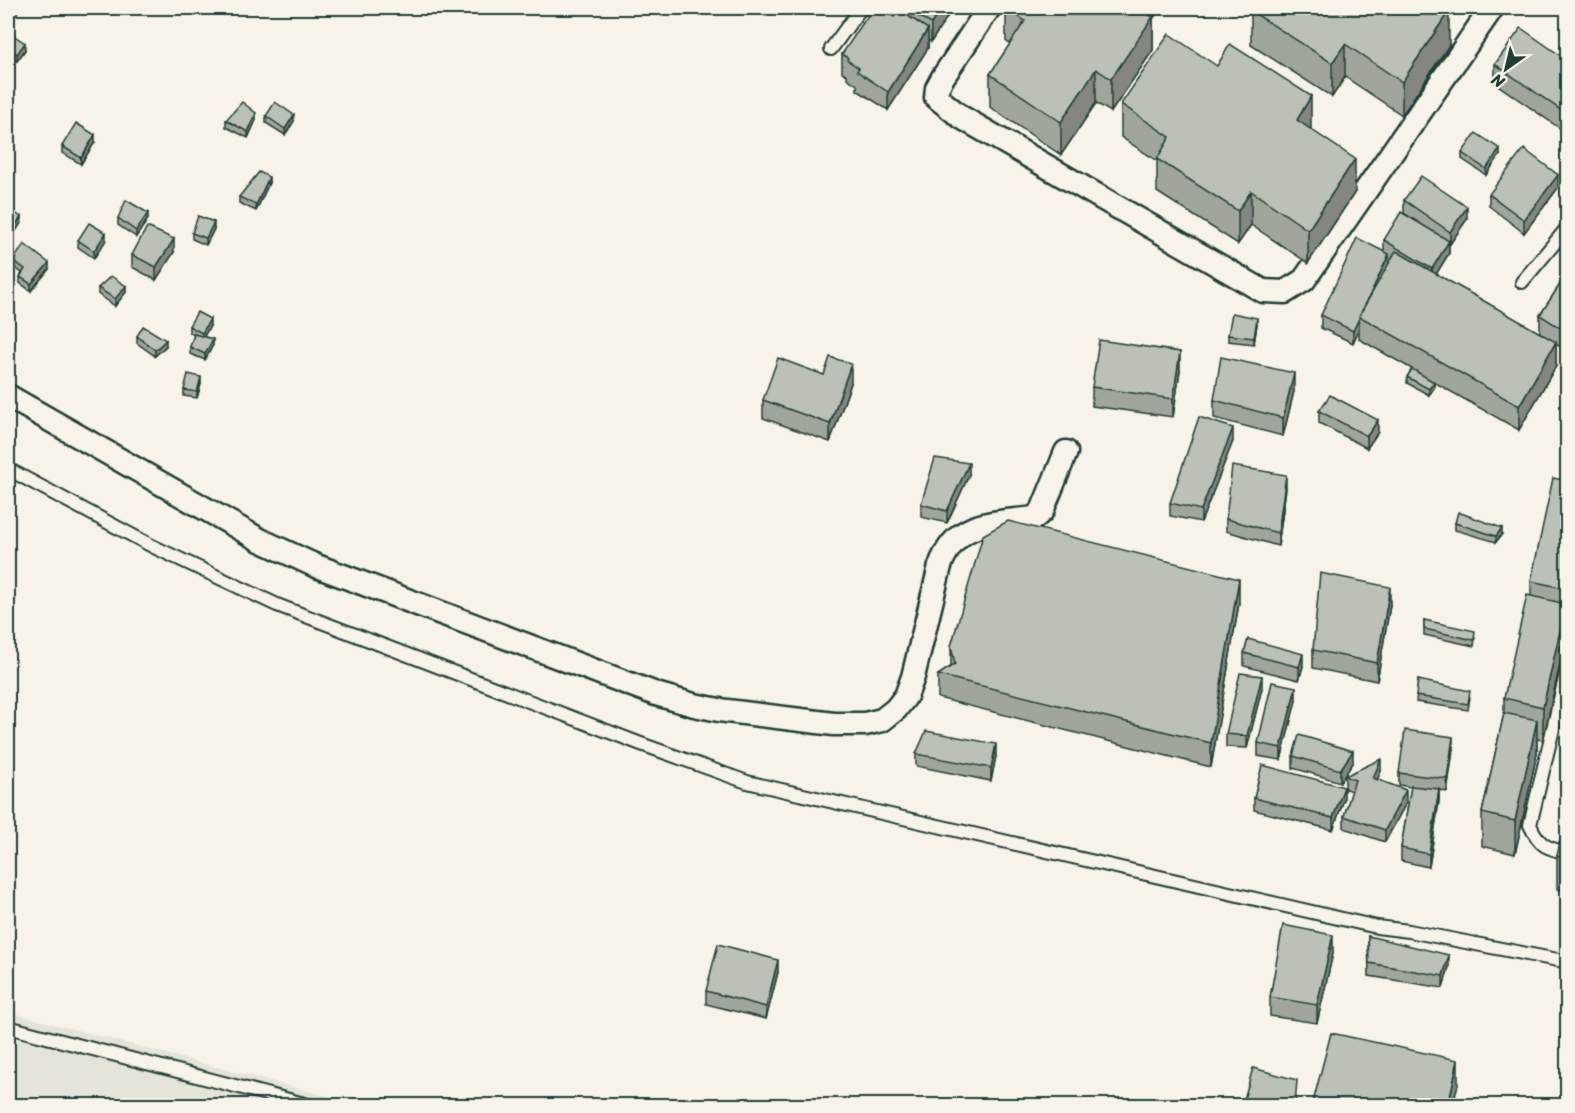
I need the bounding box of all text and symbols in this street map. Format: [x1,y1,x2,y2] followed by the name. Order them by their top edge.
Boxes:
[1476,39,1536,99] north arrow
[1484,65,1511,97] text: N

